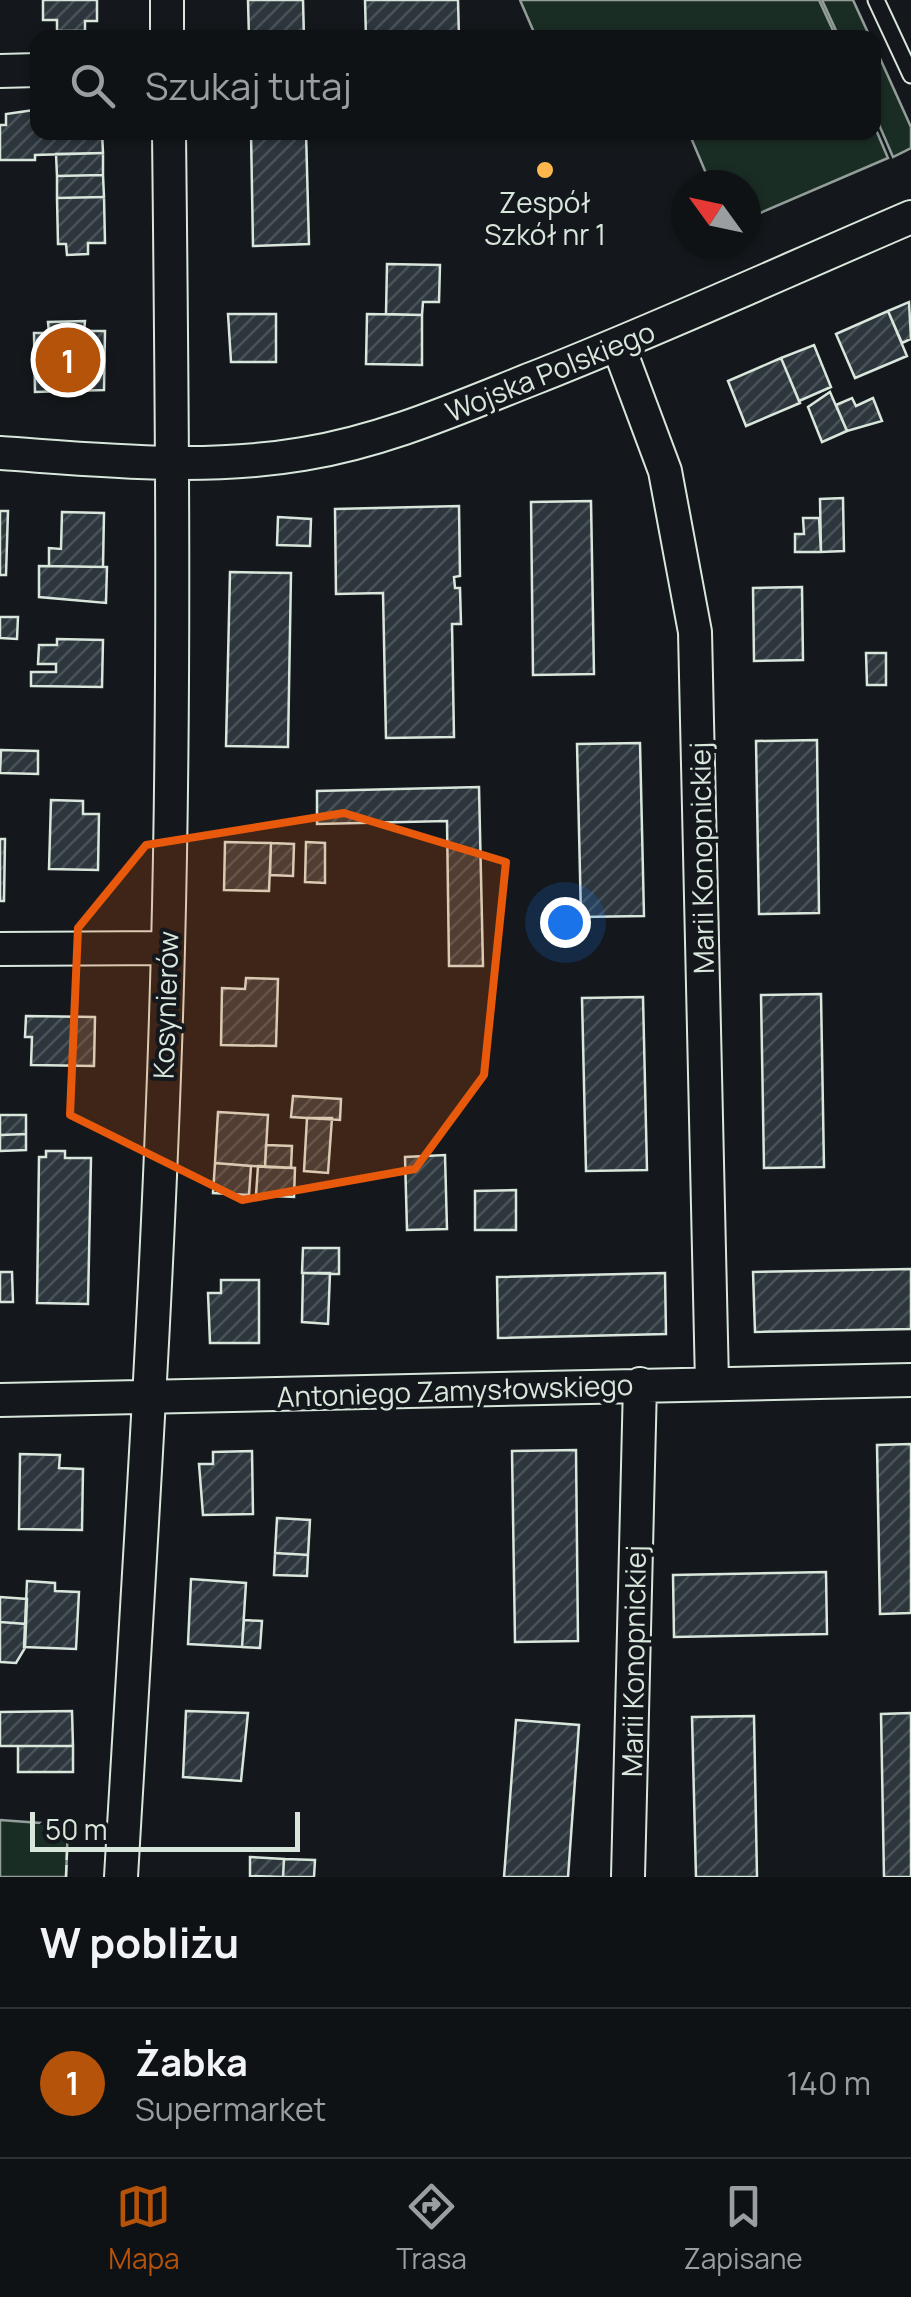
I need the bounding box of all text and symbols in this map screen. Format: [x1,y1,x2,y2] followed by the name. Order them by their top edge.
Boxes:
[30,30,881,140] search box
[65,58,120,113] icon: search
[145,59,352,111] text: Szukaj tutaj
[534,159,556,181] marker: Zespół Szkół nr 1
[671,170,761,260] north arrow
[484,183,606,253] place label: Zespół Szkół nr 1
[440,312,660,430] street label: Wojska Polskiego
[36,322,100,398] pin: 1
[680,742,722,974] street label: Marii Konopnickiej
[540,897,591,948] your location
[143,931,187,1079] street label: Kosynierów
[276,1365,634,1415] street label: Antoniego Zamysłowskiego
[612,1545,654,1777] street label: Marii Konopnickiej
[30,1807,300,1852] scale bar
[45,1810,108,1848] text: 50 m
[40,1913,239,1971] text: W pobliżu
[135,2035,248,2087] text: Żabka
[65,2061,80,2105] text: 1
[787,2061,871,2105] text: 140 m
[135,2087,326,2131] text: Supermarket
[108,2179,180,2277] tab: Mapa
[396,2179,467,2277] tab: Trasa
[684,2179,803,2277] tab: Zapisane

